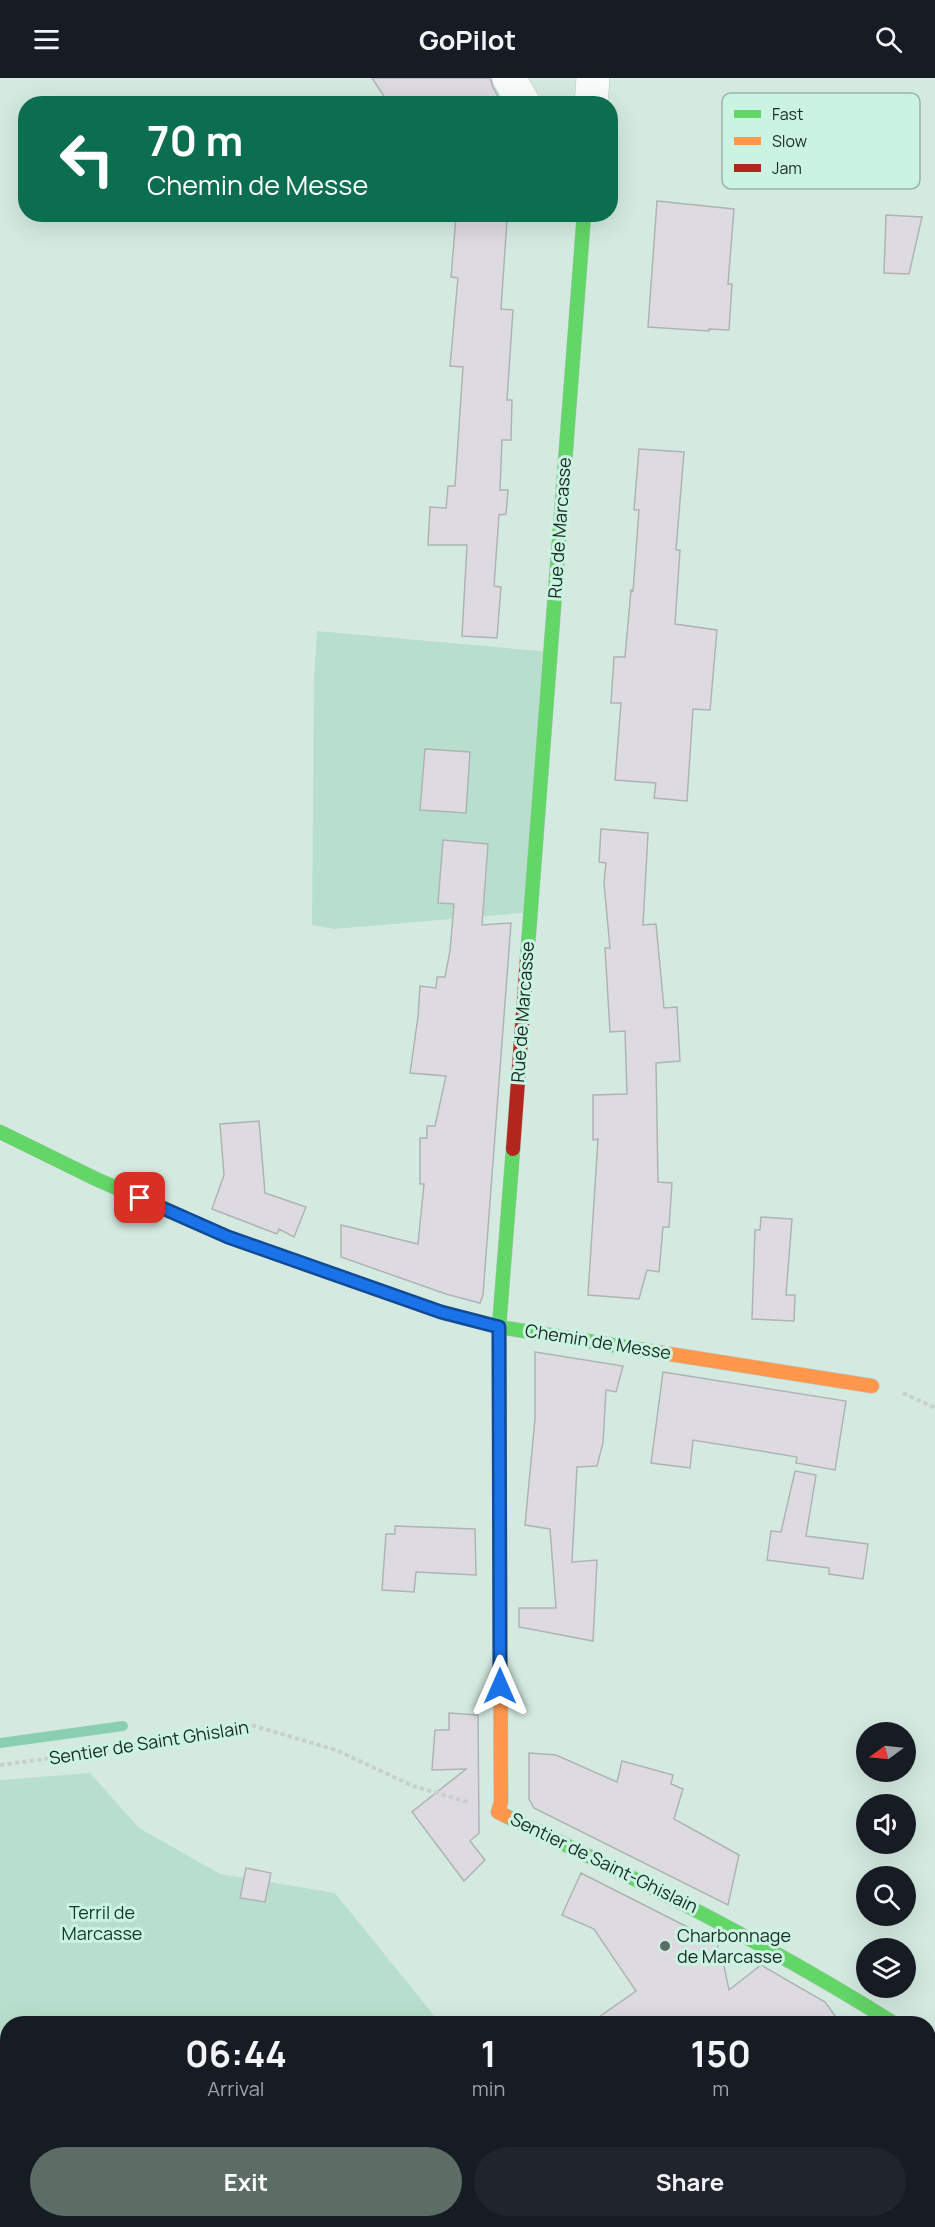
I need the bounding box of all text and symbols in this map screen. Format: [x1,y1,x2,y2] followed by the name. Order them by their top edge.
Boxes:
[419,21,516,58] text: GoPilot
[30,23,63,56] icon: menu
[872,23,905,56] icon: search
[722,93,920,189] legend
[772,103,803,125] text: Fast
[147,111,243,169] text: 70 m
[48,120,126,198] icon: left
[772,130,807,152] text: Slow
[772,157,802,179] text: Jam
[147,166,368,203] text: Chemin de Messe
[542,456,576,599] street label: Rue de Marcasse
[505,940,539,1083] street label: Rue de Marcasse
[114,1172,165,1223] pin
[123,1181,156,1214] icon: arrive
[523,1318,673,1364] street label: Chemin de Messe
[468,1654,532,1718] position arrow
[47,1714,250,1770] street label: Sentier de Saint Ghislain
[856,1722,916,1782] north arrow
[856,1722,916,1998] map controls
[856,1794,916,1854] button: sound
[507,1806,702,1918] street label: Sentier de Saint-Ghislain
[856,1866,916,1926] button: search
[62,1900,142,1945] park label: Terril de Marcasse
[677,1923,791,1968] place label: Charbonnage de Marcasse
[856,1938,916,1998] button: layers
[658,1939,672,1953] marker: Charbonnage de Marcasse
[185,2029,287,2078] text: 06:44
[481,2029,496,2078] text: 1
[690,2029,751,2078] text: 150
[207,2075,264,2102] text: Arrival
[472,2075,505,2102] text: min
[712,2075,729,2102] text: m
[30,2147,462,2216] button: Exit
[474,2147,906,2216] button: Share

